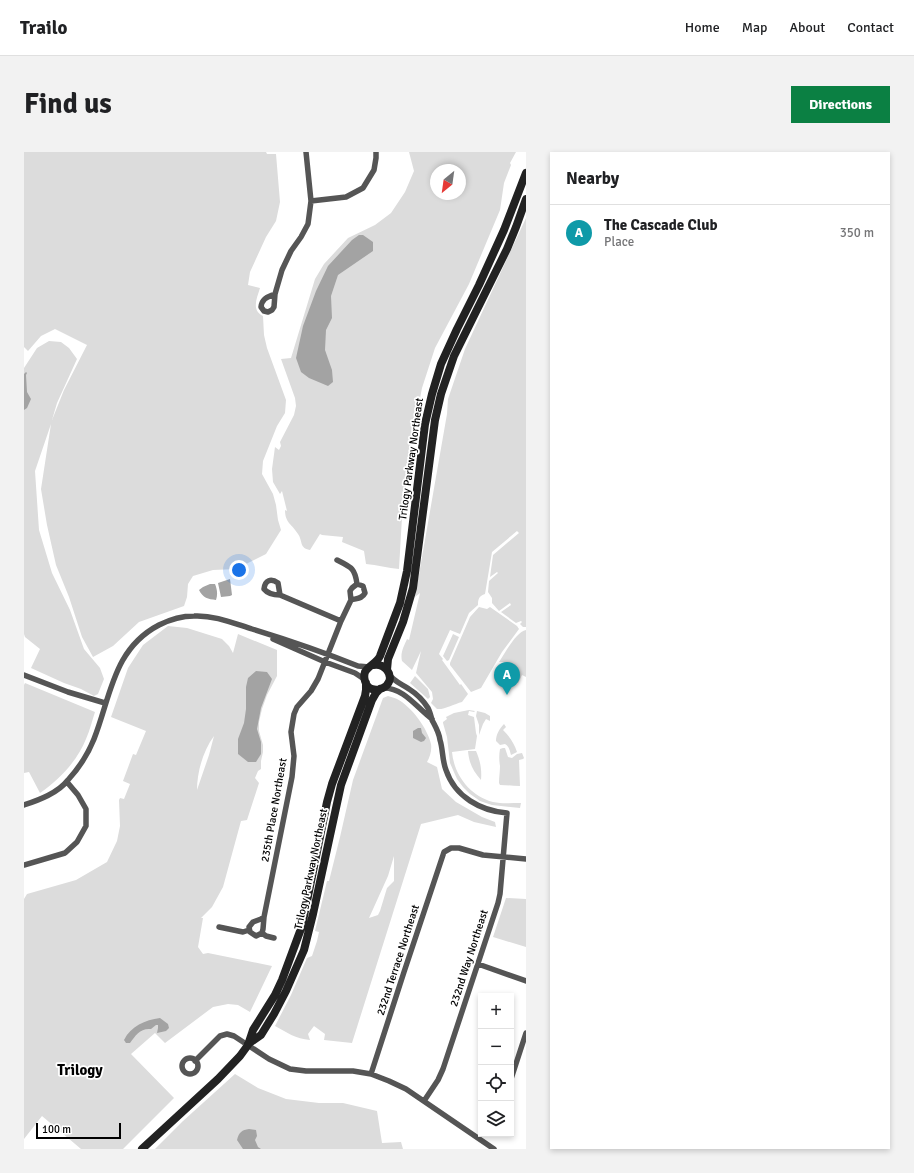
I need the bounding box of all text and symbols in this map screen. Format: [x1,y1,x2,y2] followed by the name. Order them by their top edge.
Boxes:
[20,16,67,40] text: Trailo
[685,19,720,36] text: Home
[742,19,767,36] text: Map
[789,19,825,36] text: About
[847,19,894,36] text: Contact
[791,86,890,123] button: Directions
[24,87,112,121] text: Find us
[430,164,466,200] north arrow
[566,168,619,189] text: Nearby
[604,216,717,234] text: The Cascade Club
[575,225,583,241] text: A
[840,225,874,241] text: 350 m
[604,234,634,250] text: Place
[396,397,426,521] street label: Trilogy Parkway Northeast
[229,560,249,580] your location
[494,662,520,695] pin: A
[258,757,290,863] street label: 235th Place Northeast
[292,807,330,931] street label: Trilogy Parkway Northeast
[374,903,422,1017] street label: 232nd Terrace Northeast
[447,908,491,1008] street label: 232nd Way Northeast
[478,993,514,1137] map controls
[478,993,514,1029] button: +
[478,1029,514,1065] button: −
[57,1061,103,1079] district label: Trilogy
[478,1065,514,1101] button: locate
[478,1101,514,1137] button: layers
[36,1121,121,1140] scale bar
[42,1123,71,1136] text: 100 m

